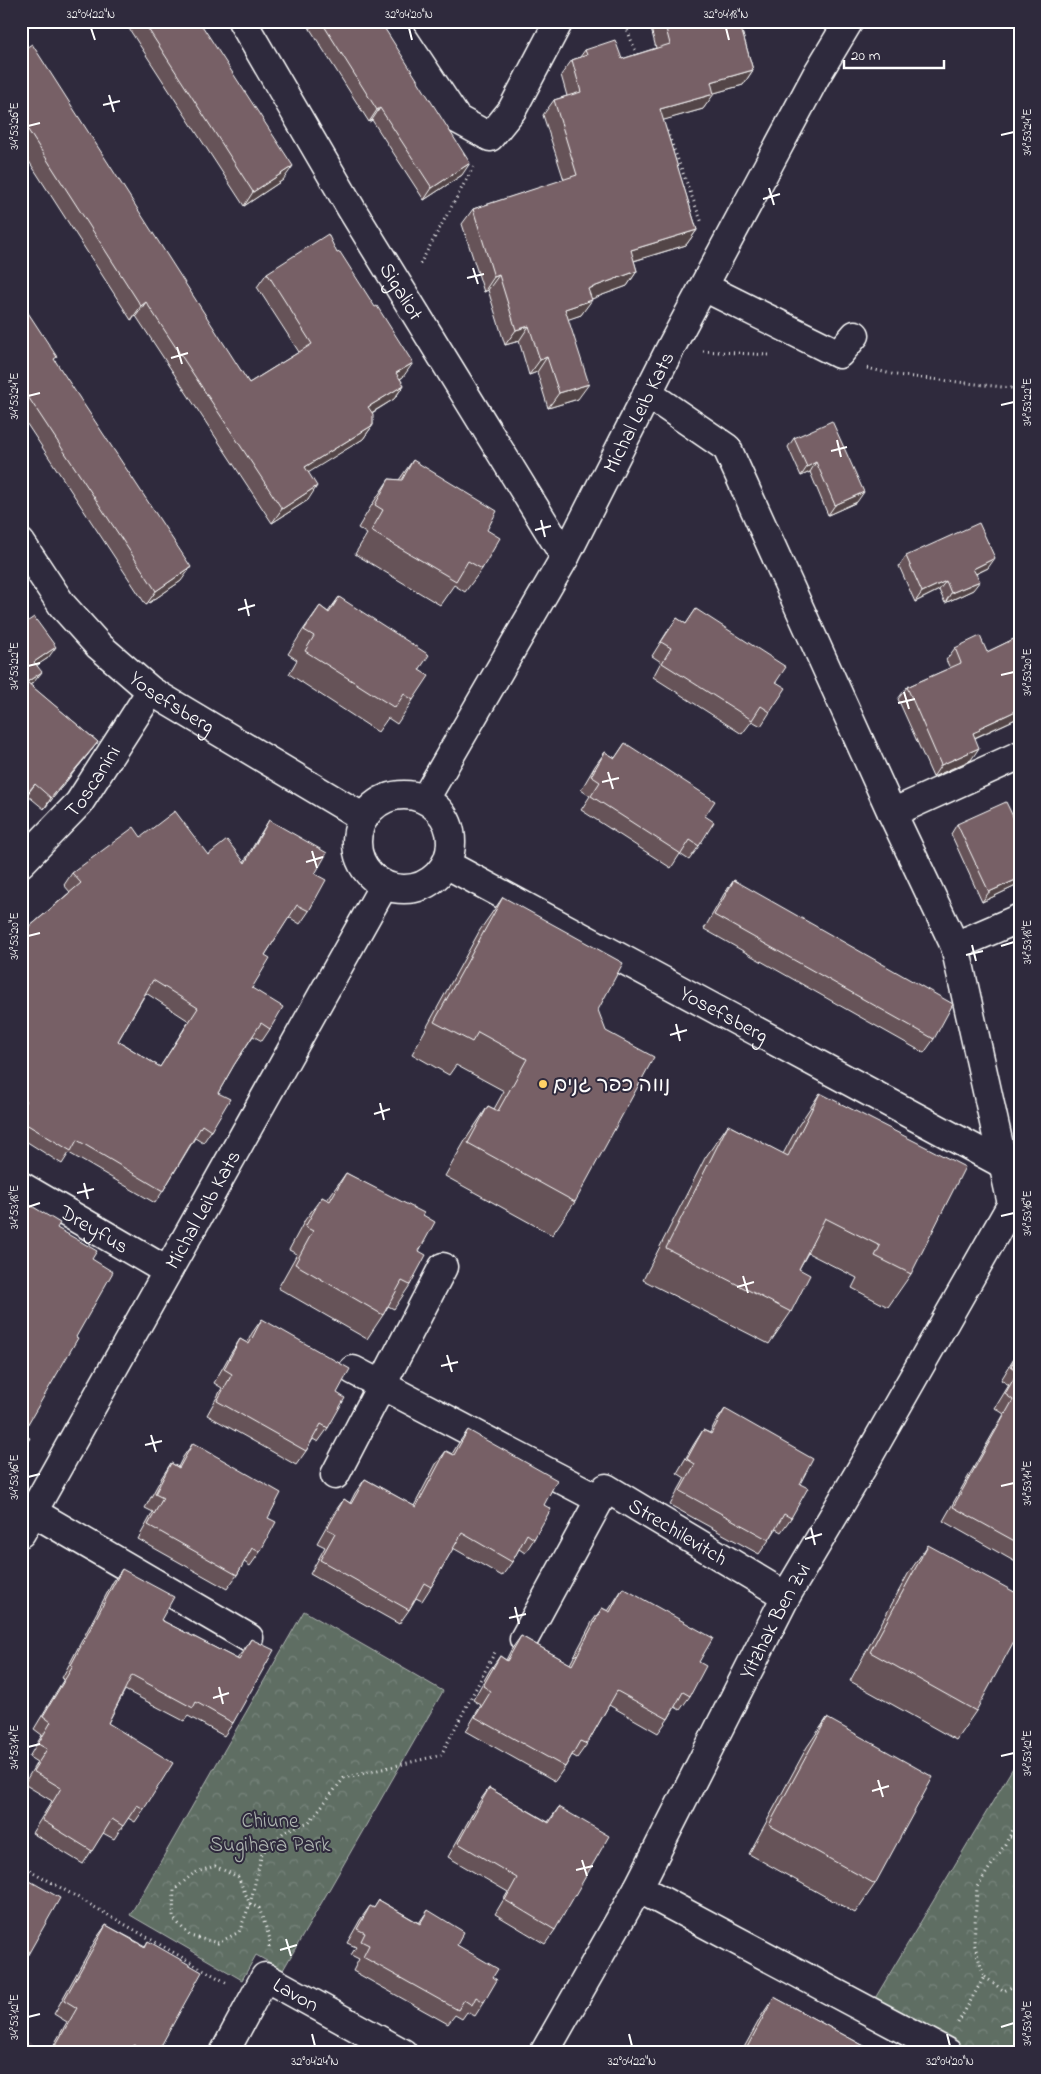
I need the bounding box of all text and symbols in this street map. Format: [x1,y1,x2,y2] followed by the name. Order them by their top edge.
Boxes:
[67,6,115,24] text: 32°04'22"N
[385,6,433,24] text: 32°04'20"N
[704,6,748,24] text: 32°04'18"N
[844,38,944,70] scale bar
[851,45,881,67] text: 20 m
[6,102,24,150] text: 34°53'26"E
[1019,108,1037,156] text: 34°53'24"E
[371,257,430,327] street label: Sigaliot
[597,347,683,479] street label: Michal Leib Kats
[6,372,24,420] text: 34°53'24"E
[1019,378,1037,426] text: 34°53'22"E
[6,642,24,690] text: 34°53'22"E
[1019,648,1037,696] text: 34°53'20"E
[121,665,220,744] street label: Yosefsberg
[59,740,129,826] street label: Toscanini
[6,912,24,960] text: 34°53'20"E
[1019,920,1037,964] text: 34°53'18"E
[673,979,773,1054] street label: Yosefsberg
[553,1071,670,1101] place label: נווה כפר גנים
[537,1078,549,1090] marker: נווה כפר גנים
[159,1145,250,1275] street label: Michal Leib Kats
[6,1185,24,1229] text: 34°53'18"E
[1019,1190,1037,1236] text: 34°53'16"E
[52,1198,134,1262] street label: Dreyfus
[6,1454,24,1500] text: 34°53'16"E
[1019,1460,1037,1506] text: 34°53'14"E
[622,1492,732,1574] street label: Strechilevitch
[733,1558,819,1685] street label: Yitzhak Ben Zvi
[6,1724,24,1770] text: 34°53'14"E
[1019,1730,1037,1776] text: 34°53'12"E
[209,1807,331,1863] park label: Chiune Sugihara Park
[267,1971,324,2021] street label: Lavon
[6,1994,24,2040] text: 34°53'12"E
[1019,2000,1037,2046] text: 34°53'10"E
[291,2053,339,2071] text: 32°04'24"N
[608,2053,656,2071] text: 32°04'22"N
[926,2053,974,2071] text: 32°04'20"N

